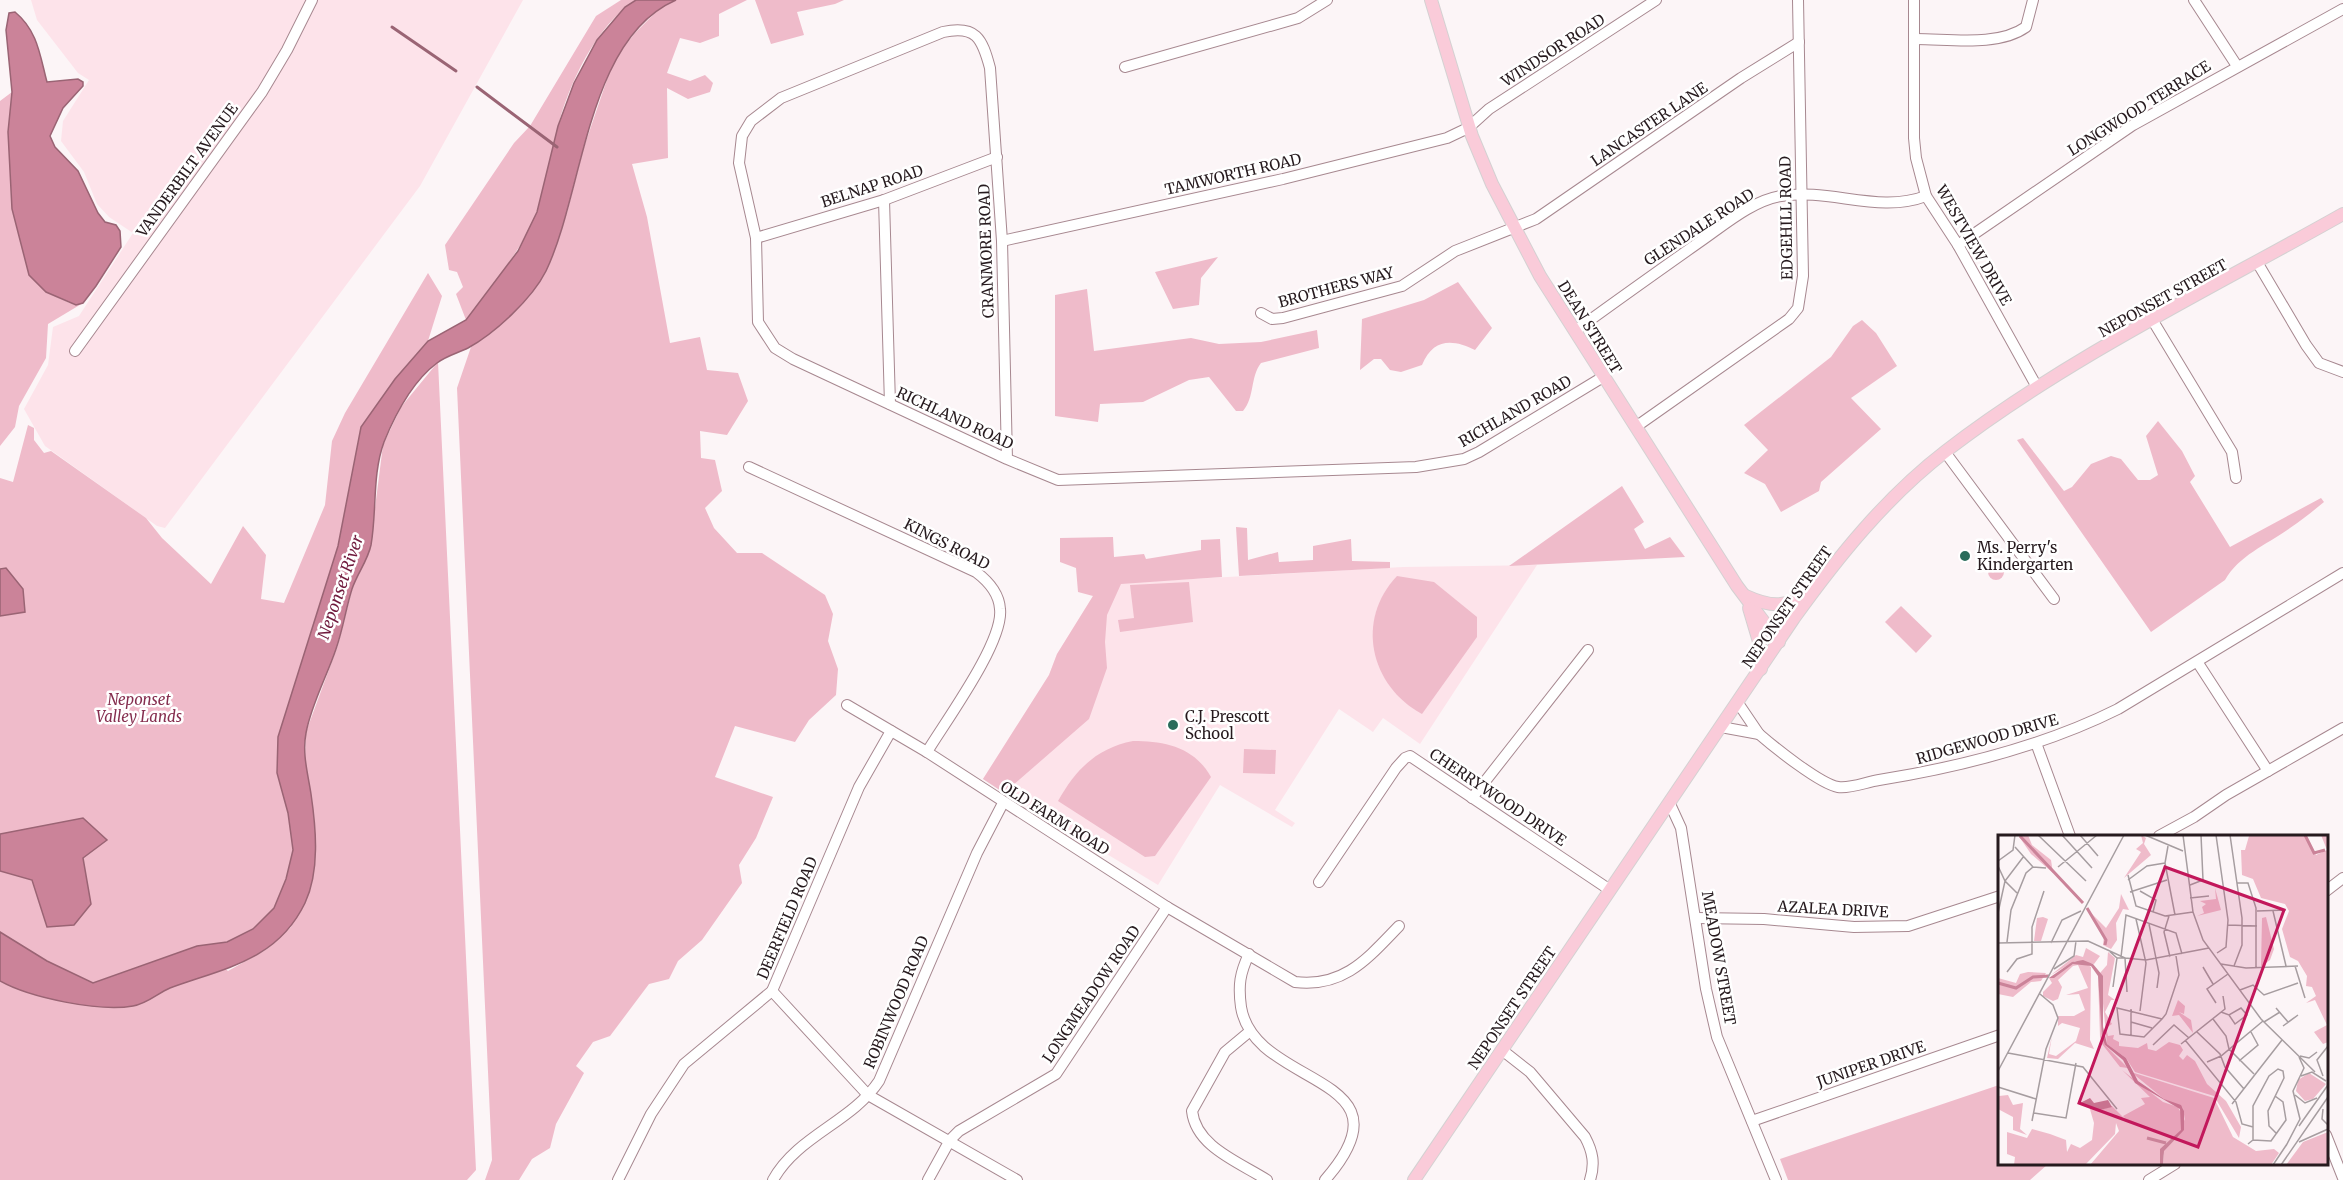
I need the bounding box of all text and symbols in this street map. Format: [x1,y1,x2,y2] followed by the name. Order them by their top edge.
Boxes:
[1497,9,1608,91] street label: WINDSOR ROAD
[2064,56,2214,160] street label: LONGWOOD TERRACE
[1587,78,1711,170] street label: LANCASTER LANE
[132,99,242,241] street label: VANDERBILT AVENUE
[1163,149,1303,199] street label: TAMWORTH ROAD
[1775,156,1797,280] street label: EDGEHILL ROAD
[818,161,926,211] street label: BELNAP ROAD
[1931,181,2016,309] street label: WESTVIEW DRIVE
[974,184,998,318] street label: CRANMORE ROAD
[1640,184,1758,270] street label: GLENDALE ROAD
[2095,254,2231,341] street label: NEPONSET STREET
[1276,262,1396,312] street label: BROTHERS WAY
[1554,277,1626,377] street label: DEAN STREET
[1455,371,1575,451] street label: RICHLAND ROAD
[894,383,1016,453] street label: RICHLAND ROAD
[901,514,993,574] street label: KINGS ROAD
[313,532,367,642] water label: Neponset River
[1977,538,2073,574] place label: Ms. Perry's Kindergarten
[1738,542,1836,672] street label: NEPONSET STREET
[1958,549,1972,563] marker: Ms. Perry's Kindergarten
[96,690,182,726] park label: Neponset Valley Lands
[1185,707,1269,743] place label: C.J. Prescott School
[1914,710,2061,768] street label: RIDGEWOOD DRIVE
[1166,718,1180,732] marker: C.J. Prescott School
[1426,744,1570,850] street label: CHERRYWOOD DRIVE
[997,777,1113,859] street label: OLD FARM ROAD
[1998,835,2328,1165] inset map
[753,854,821,982] street label: DEERFIELD ROAD
[1698,890,1740,1027] street label: MEADOW STREET
[1776,897,1890,921] street label: AZALEA DRIVE
[1038,922,1144,1066] street label: LONGMEADOW ROAD
[859,933,933,1071] street label: ROBINWOOD ROAD
[1464,942,1561,1073] street label: NEPONSET STREET
[1813,1036,1928,1092] street label: JUNIPER DRIVE

